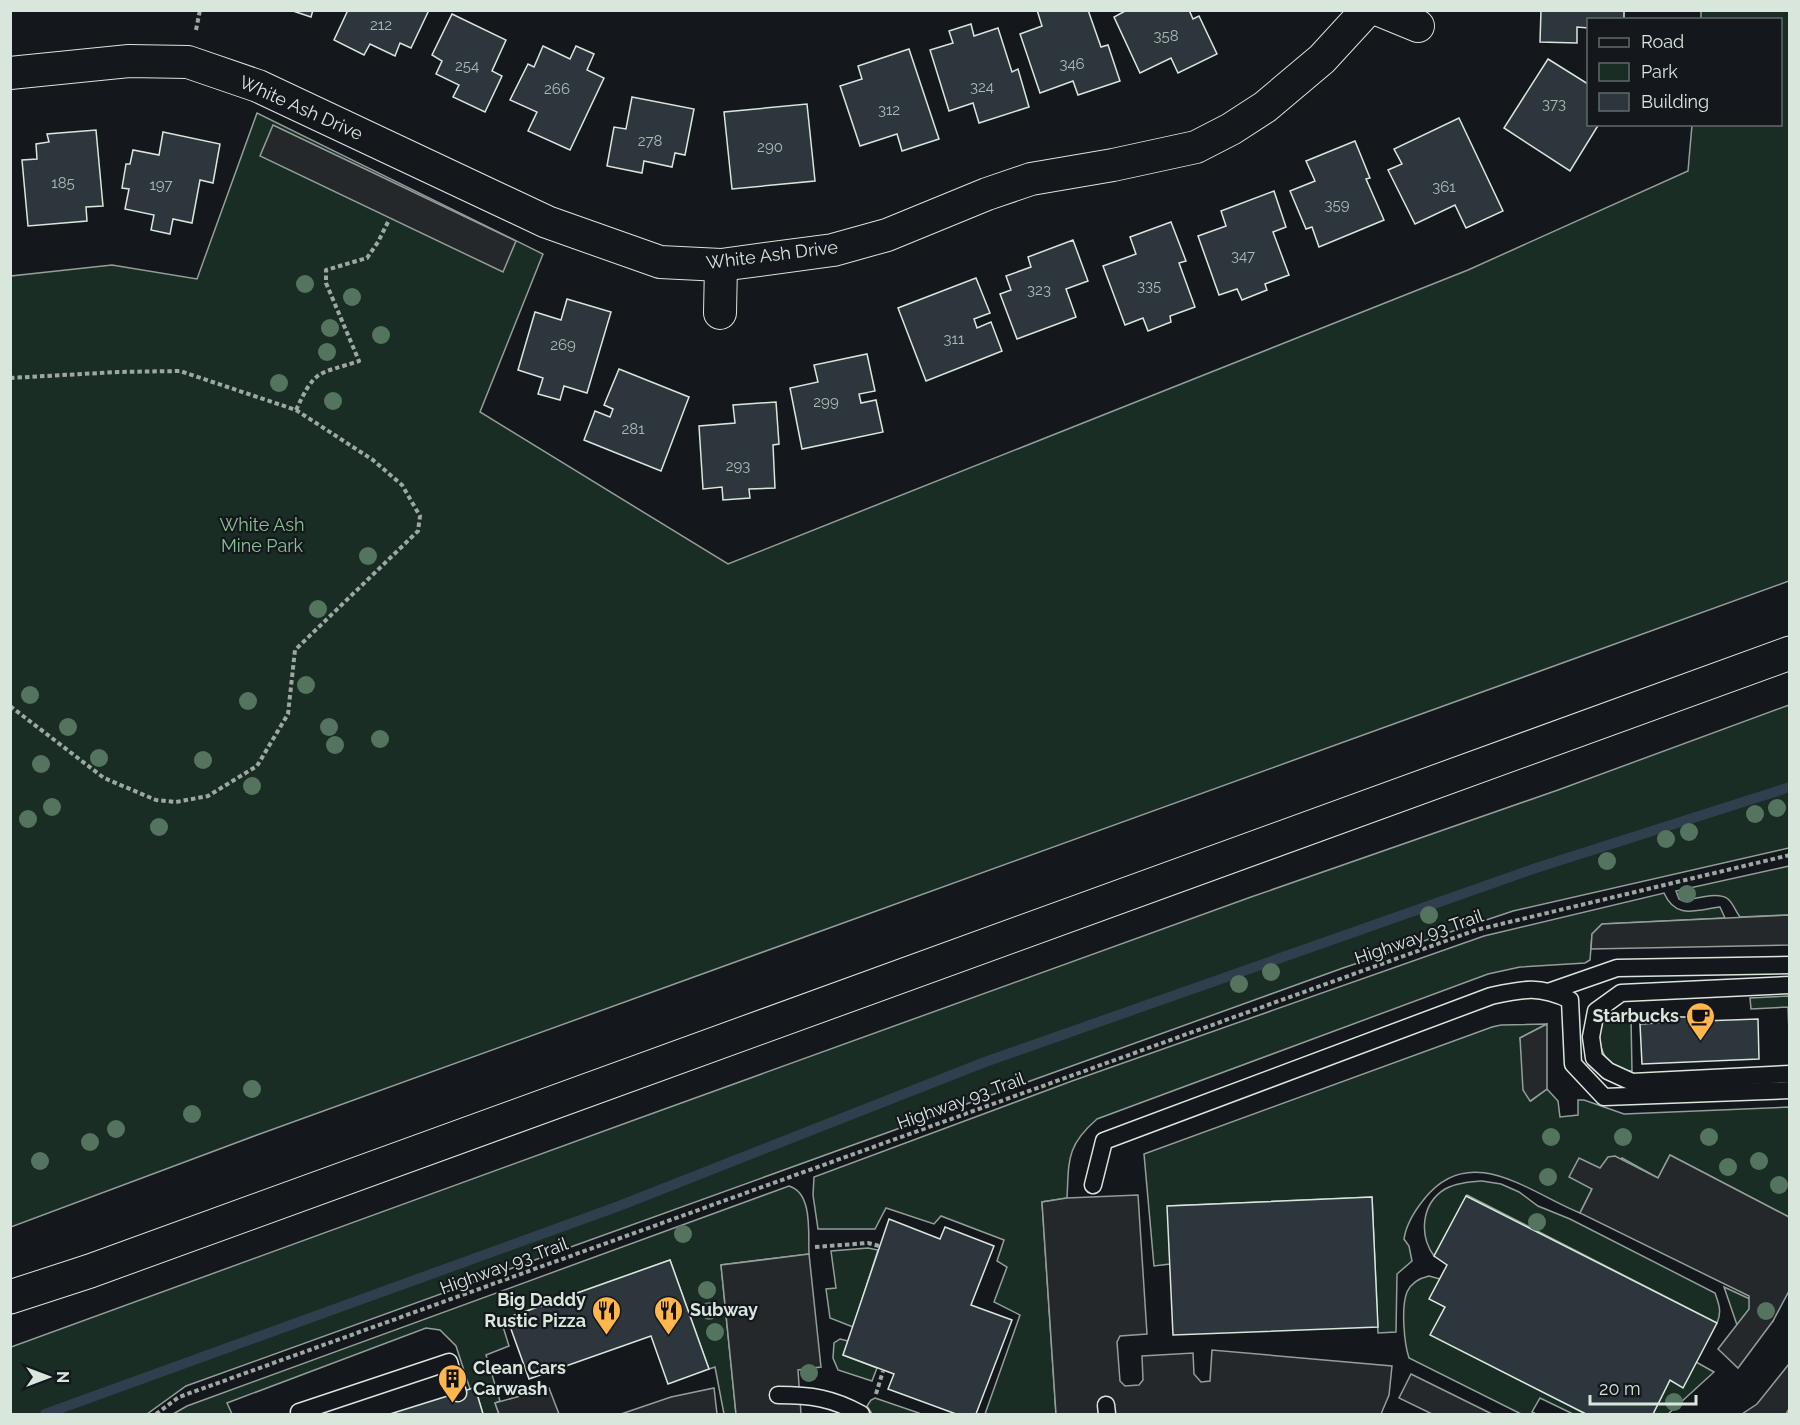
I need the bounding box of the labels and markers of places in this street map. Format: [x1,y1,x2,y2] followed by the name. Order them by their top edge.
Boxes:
[1684,1000,1716,1042] cafe icon: Starbucks
[1592,1005,1679,1026] place label: Starbucks
[484,1289,586,1331] place label: Big Daddy Rustic Pizza
[591,1294,623,1336] restaurant icon: Big Daddy Rustic Pizza
[653,1294,685,1336] restaurant icon: Subway
[690,1299,758,1320] place label: Subway
[473,1357,566,1399] place label: Clean Cars Carwash
[436,1362,468,1404] building icon: Clean Cars Carwash

